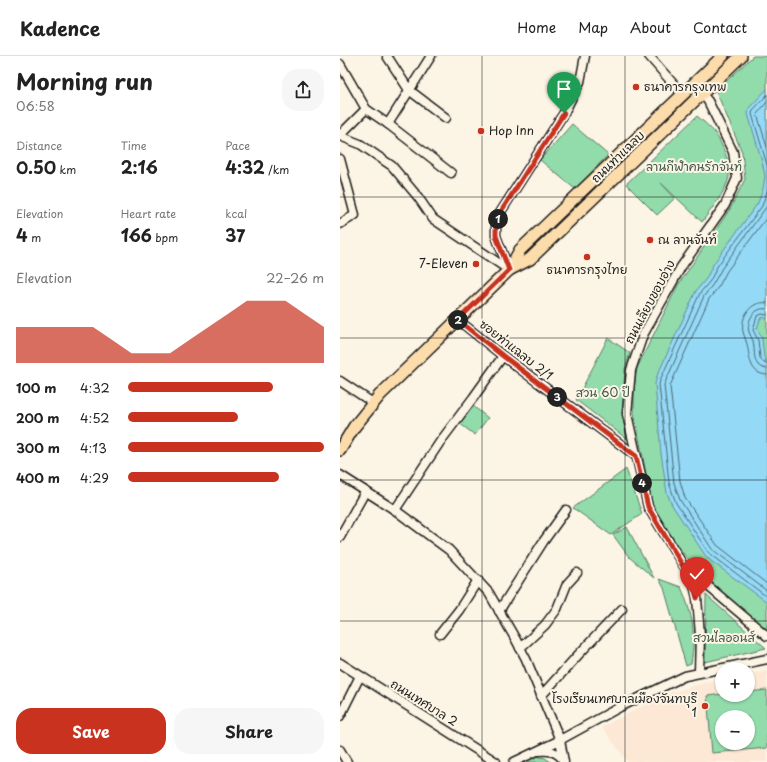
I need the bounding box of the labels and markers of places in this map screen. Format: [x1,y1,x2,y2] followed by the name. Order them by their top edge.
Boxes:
[547,72,581,113] pin
[644,77,727,96] place label: ธนาคารกรุงเทพ
[631,82,641,92] marker: ธนาคารกรุงเทพ
[489,121,534,139] place label: Hop Inn
[476,126,486,136] marker: Hop Inn
[488,209,508,229] pin: 1
[658,230,717,248] place label: ณ ลานจันท์
[645,235,655,245] marker: ณ ลานจันท์
[582,252,592,262] marker: ธนาคารกรุงไทย
[419,254,468,272] place label: 7-Eleven
[471,259,481,269] marker: 7-Eleven
[547,260,627,279] place label: ธนาคารกรุงไทย
[448,310,468,330] pin: 2
[547,387,567,407] pin: 3
[632,473,652,493] pin: 4
[680,557,714,598] pin
[552,689,697,721] place label: โรงเรียนเทศบาลเมืองจันทบุรี 1
[700,701,710,711] marker: โรงเรียนเทศบาลเมืองจันทบุรี 1

